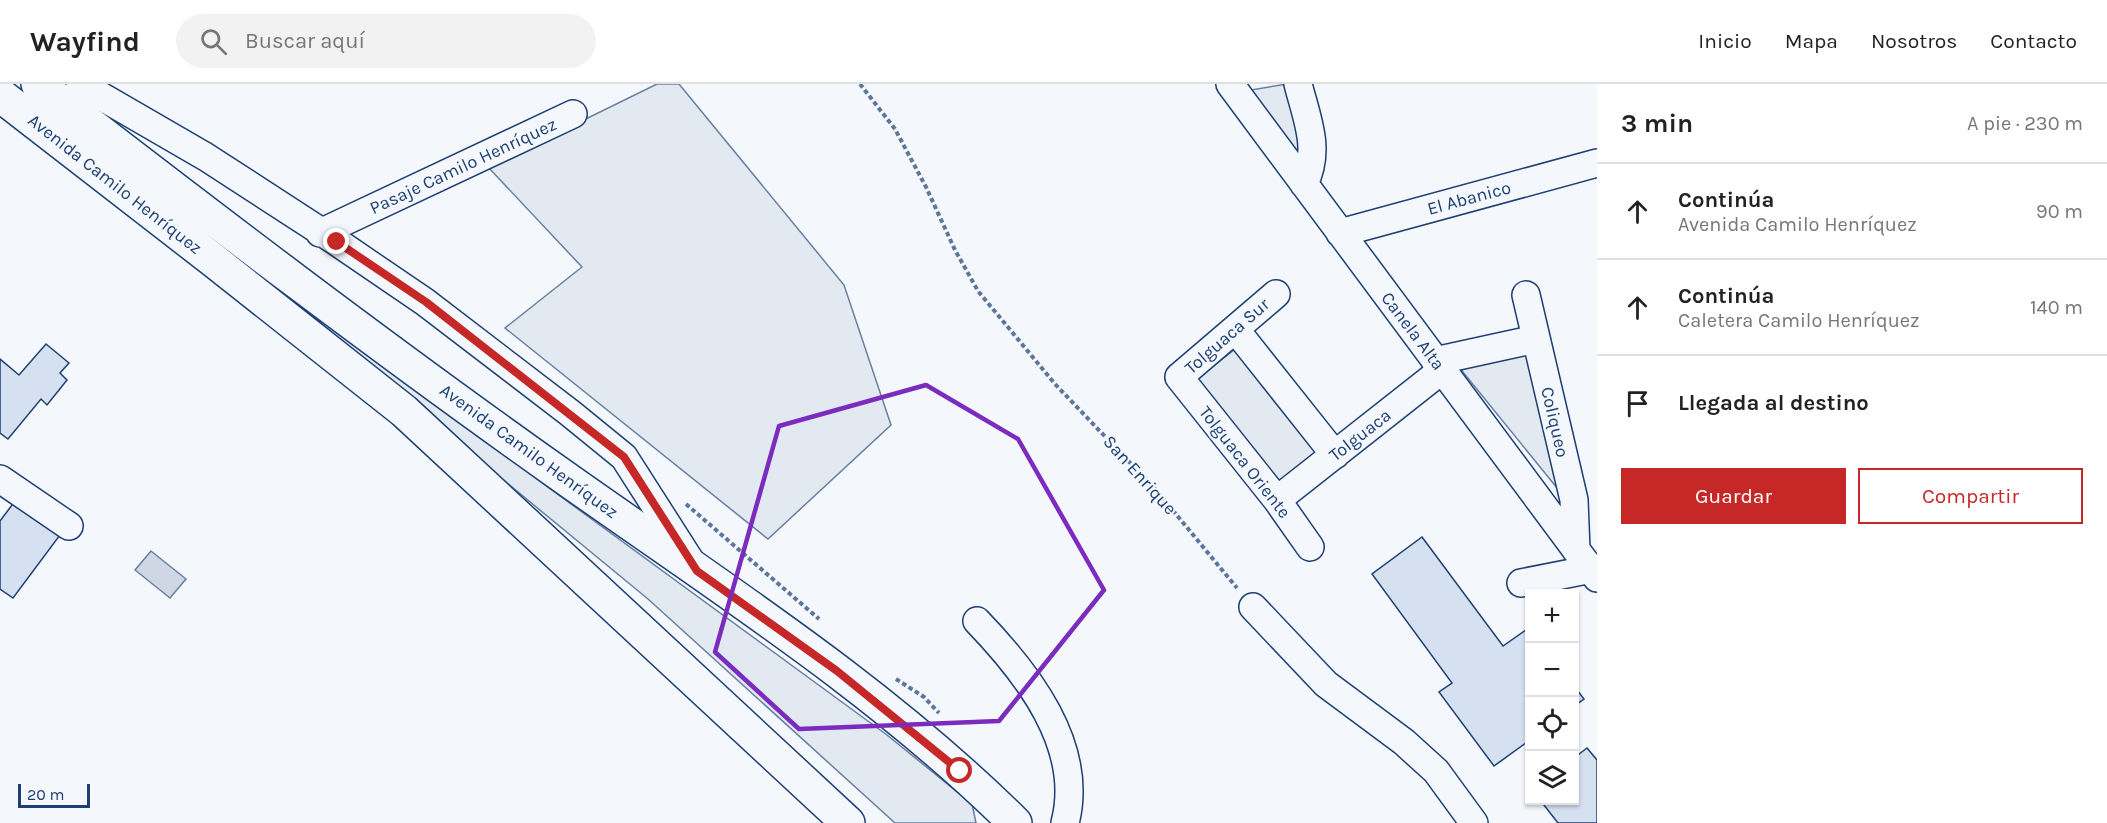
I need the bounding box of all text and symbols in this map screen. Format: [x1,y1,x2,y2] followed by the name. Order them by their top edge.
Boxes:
[176,14,596,68] search box
[30,25,140,58] text: Wayfind
[197,25,230,58] icon: search
[245,28,365,54] text: Buscar aquí
[1698,29,1752,53] text: Inicio
[1785,29,1838,53] text: Mapa
[1871,29,1957,53] text: Nosotros
[1990,29,2077,53] text: Contacto
[1621,108,1693,139] text: 3 min
[24,109,206,259] street label: Avenida Camilo Henríquez
[1967,112,2083,135] text: A pie · 230 m
[366,113,560,219] street label: Pasaje Camilo Henríquez
[1425,176,1513,220] street label: El Abanico
[1678,187,1774,213] text: Continúa
[1621,195,1654,228] icon: ahead
[2036,200,2083,223] text: 90 m
[1678,213,1917,236] text: Avenida Camilo Henríquez
[323,228,349,254] route end
[1678,283,1774,309] text: Continúa
[1376,288,1450,374] street label: Canela Alta
[1621,291,1654,324] icon: ahead
[1180,293,1274,379] street label: Tolguaca Sur
[2030,296,2083,319] text: 140 m
[1678,309,1920,332] text: Caletera Camilo Henríquez
[436,379,622,523] street label: Avenida Camilo Henríquez
[1536,385,1574,459] street label: Coliqueo
[1621,387,1654,420] icon: arrive
[1678,390,1869,416] text: Llegada al destino
[1194,401,1296,523] street label: Tolguaca Oriente
[1325,404,1395,466] street label: Tolguaca
[1099,431,1181,519] street label: San Enrique
[1621,468,1846,524] button: Guardar
[1858,468,2083,524] button: Compartir
[1525,589,1579,805] map controls
[1525,589,1579,643] button: +
[1525,643,1579,697] button: −
[1525,697,1579,751] button: locate
[1525,751,1579,805] button: layers
[946,757,972,783] route start
[18,781,90,808] scale bar
[27,785,65,804] text: 20 m

